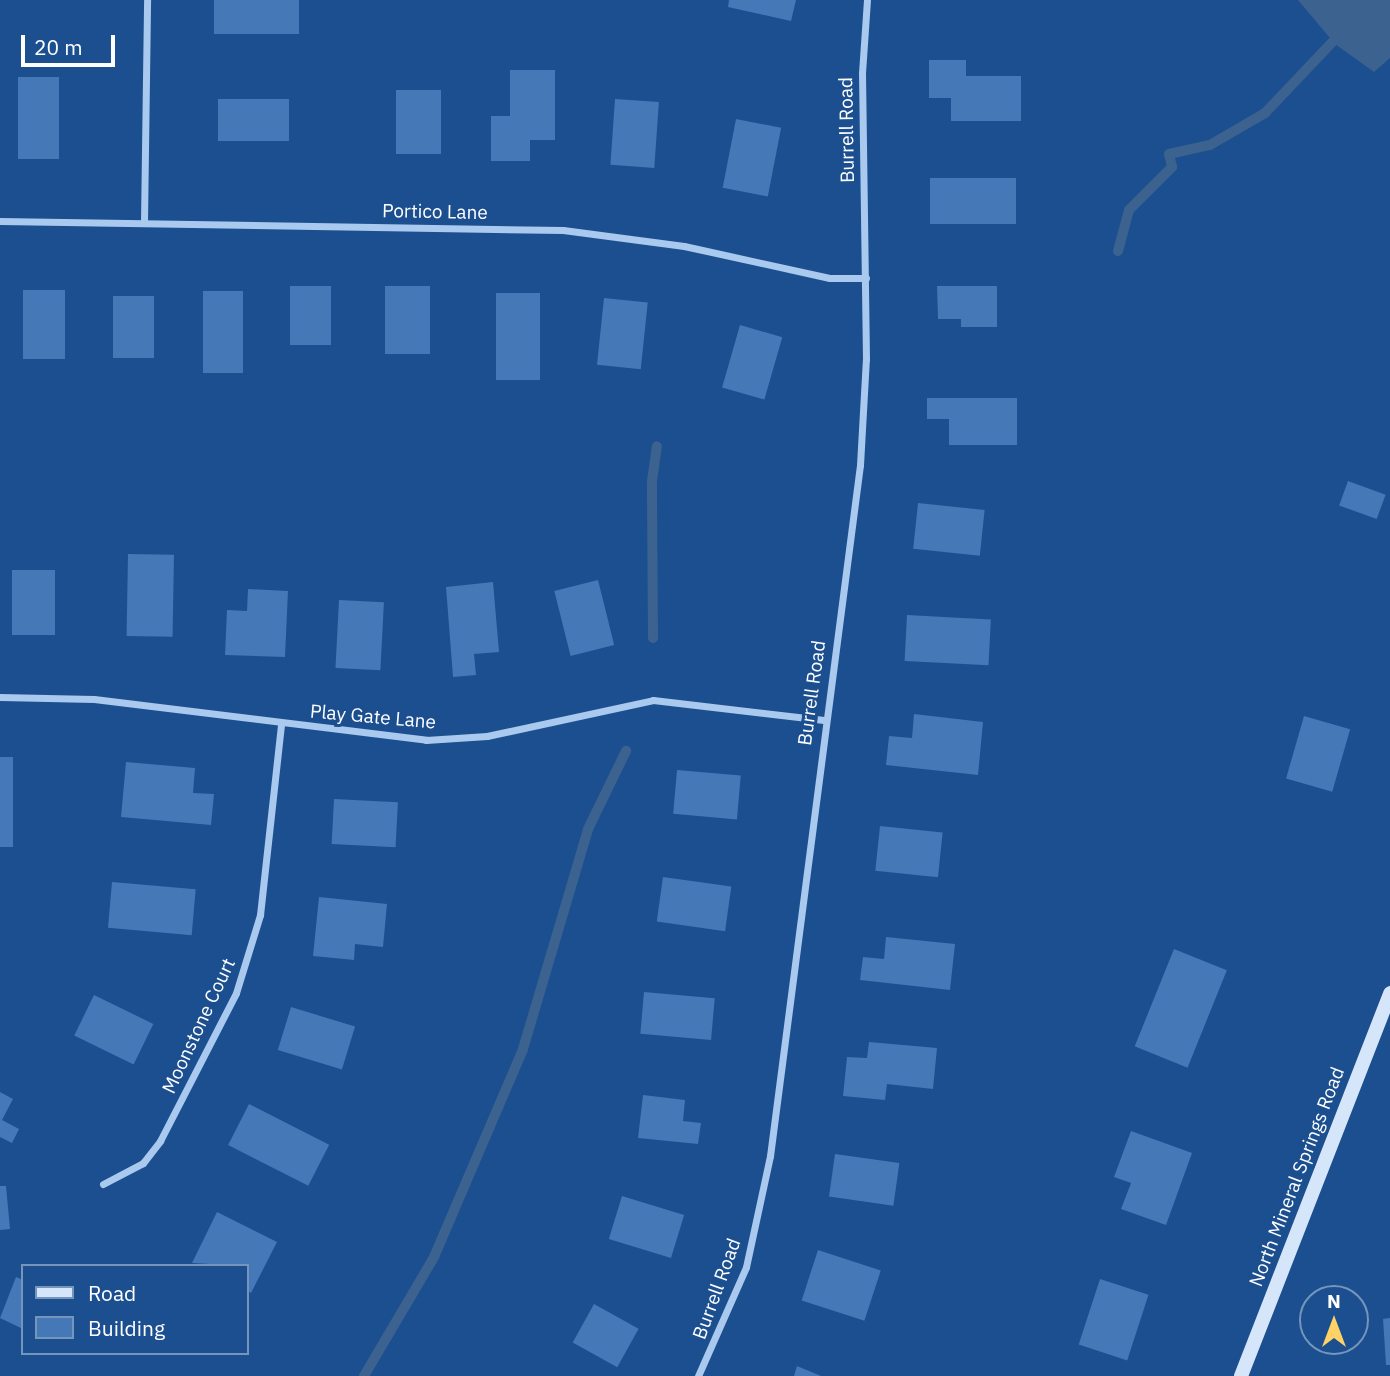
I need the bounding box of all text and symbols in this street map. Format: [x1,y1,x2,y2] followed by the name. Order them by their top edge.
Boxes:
[24,21,119,65] scale bar
[34,33,83,61] text: 20 m
[835,77,859,183] street label: Burrell Road
[382,200,488,224] street label: Portico Lane
[793,639,831,747] street label: Burrell Road
[309,700,437,734] street label: Play Gate Lane
[158,955,240,1097] street label: Moonstone Court
[1245,1064,1349,1290] street label: North Mineral Springs Road
[688,1235,746,1343] street label: Burrell Road
[21,1264,248,1355] legend
[88,1279,136,1307] text: Road
[1299,1285,1369,1355] north arrow
[1327,1289,1341,1313] text: N
[88,1314,165,1342] text: Building

